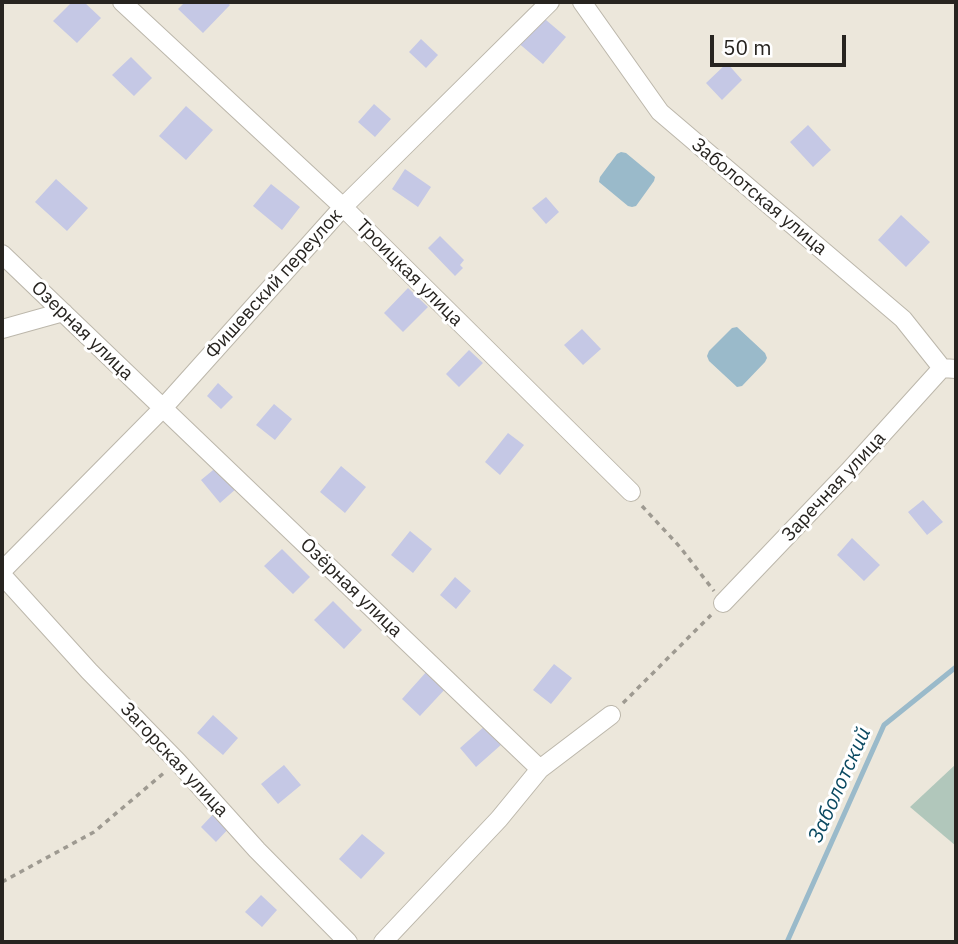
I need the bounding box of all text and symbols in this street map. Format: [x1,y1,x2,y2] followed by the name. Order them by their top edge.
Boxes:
[713,21,850,65] scale bar
[723,33,772,61] text: 50 m
[687,134,831,260] street label: Заболотская улица
[201,204,347,364] street label: Фишевский переулок
[351,215,467,331] street label: Троицкая улица
[26,277,138,385] street label: Озерная улица
[777,427,891,547] street label: Заречная улица
[295,534,407,642] street label: Озёрная улица
[115,698,233,822] street label: Загорская улица
[803,723,877,847] water label: Заболотский

